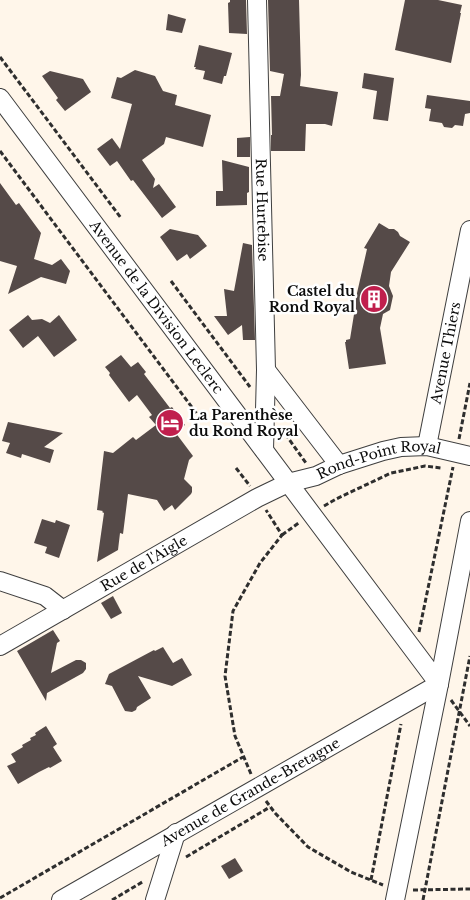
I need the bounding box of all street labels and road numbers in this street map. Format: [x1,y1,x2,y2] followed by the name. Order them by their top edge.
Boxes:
[252,158,272,262] street label: Rue Hurtebise
[85,216,228,397] street label: Avenue de la Division Leclerc
[426,300,464,406] street label: Avenue Thiers
[314,437,443,483] street label: Rond-Point Royal
[97,531,190,595] street label: Rue de l'Aigle
[157,734,343,851] street label: Avenue de Grande-Bretagne

